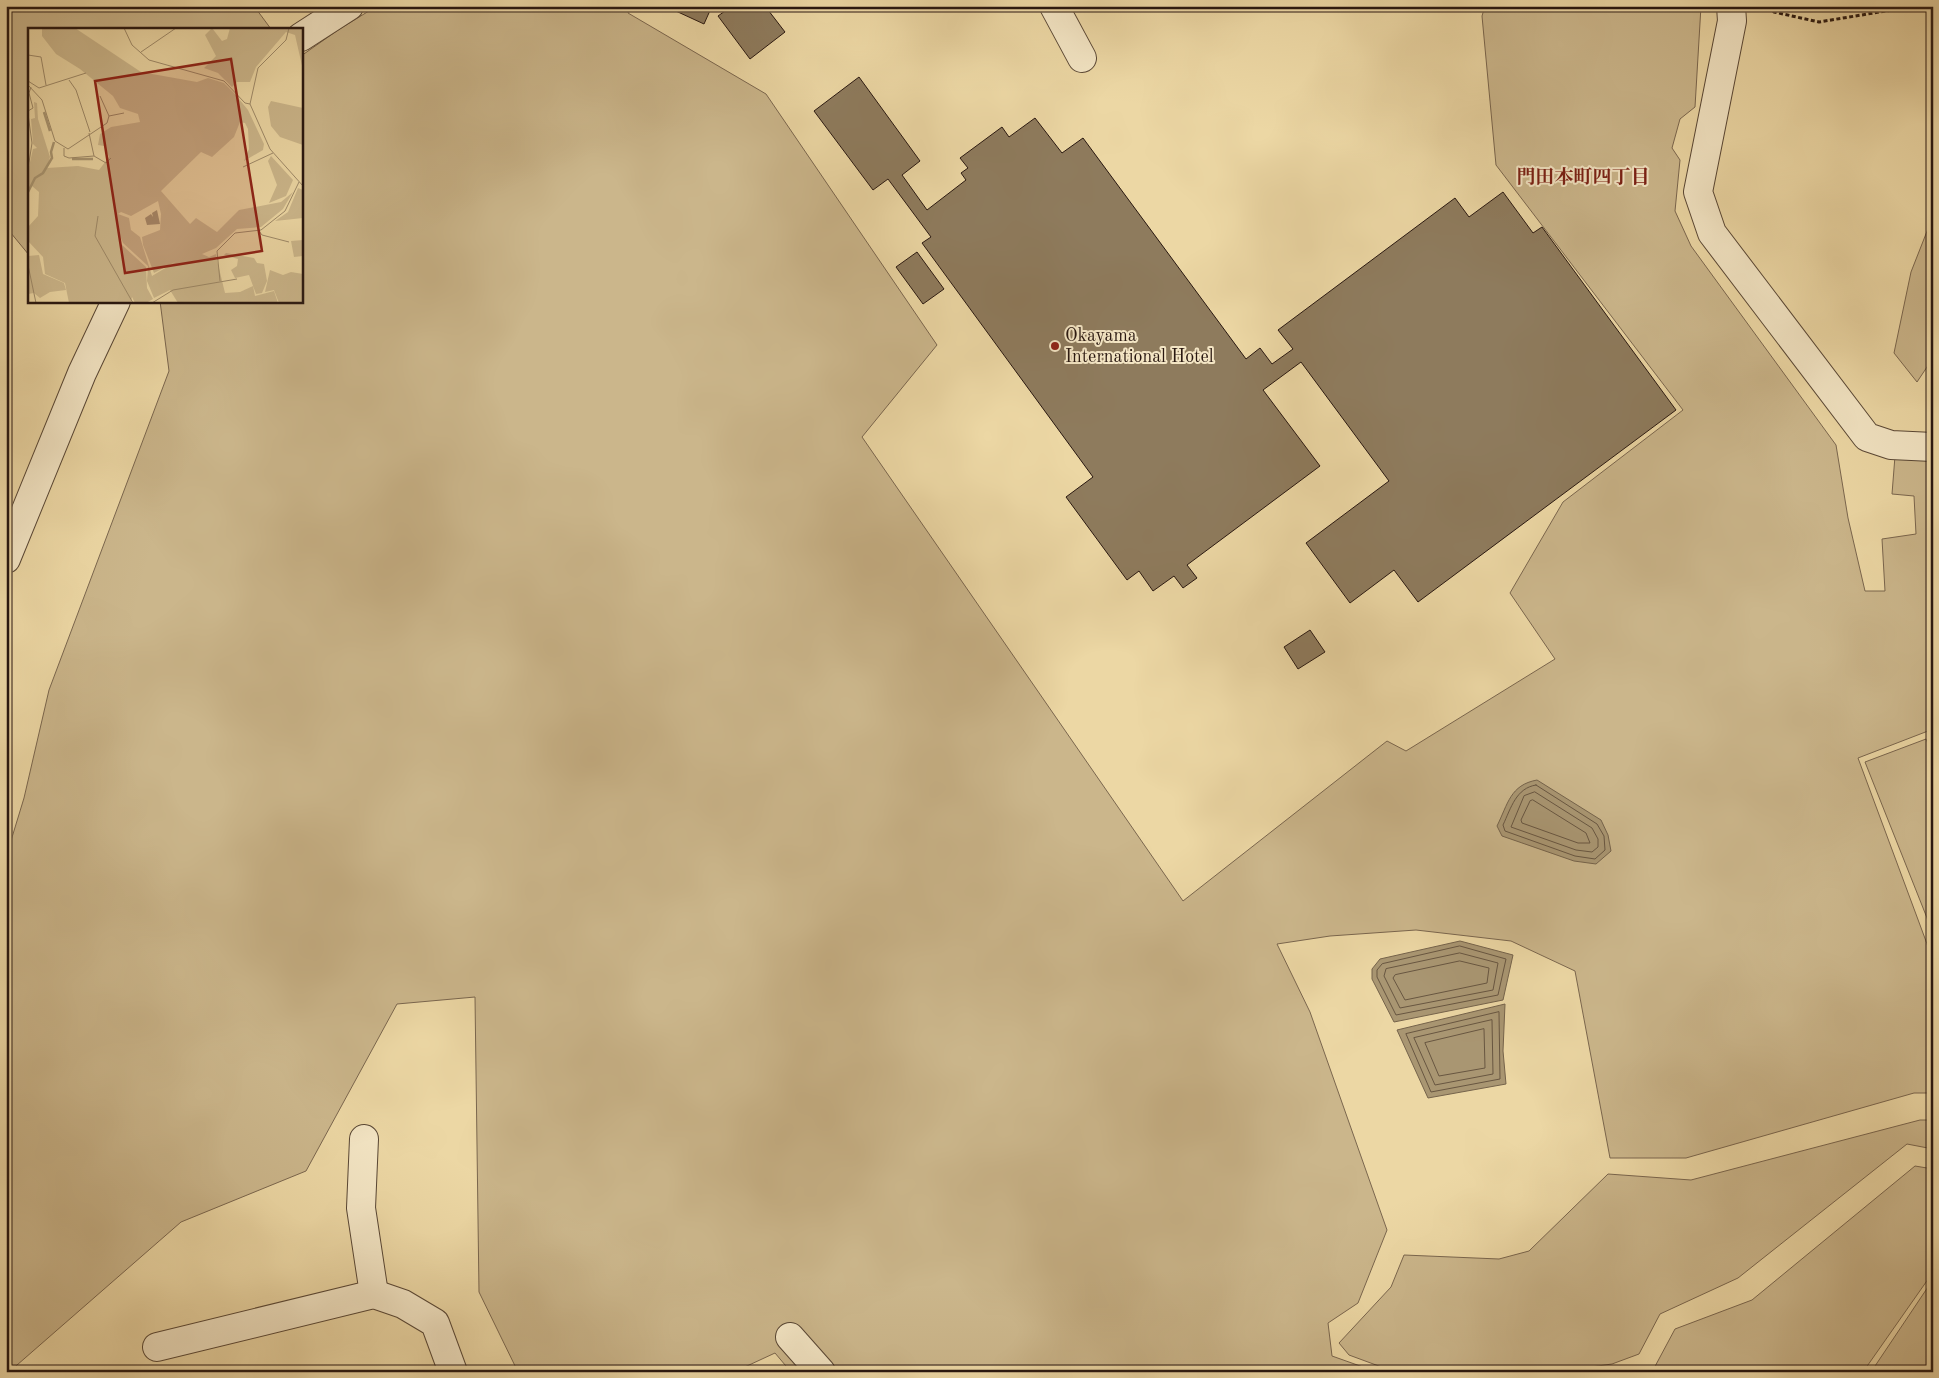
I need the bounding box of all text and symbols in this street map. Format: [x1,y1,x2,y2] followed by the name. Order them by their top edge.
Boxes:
[28,28,302,302] inset map
[1516,166,1650,188] district label: 門田本町四丁目
[1065,327,1214,366] place label: Okayama International Hotel
[1049,340,1061,352] marker: Okayama International Hotel

